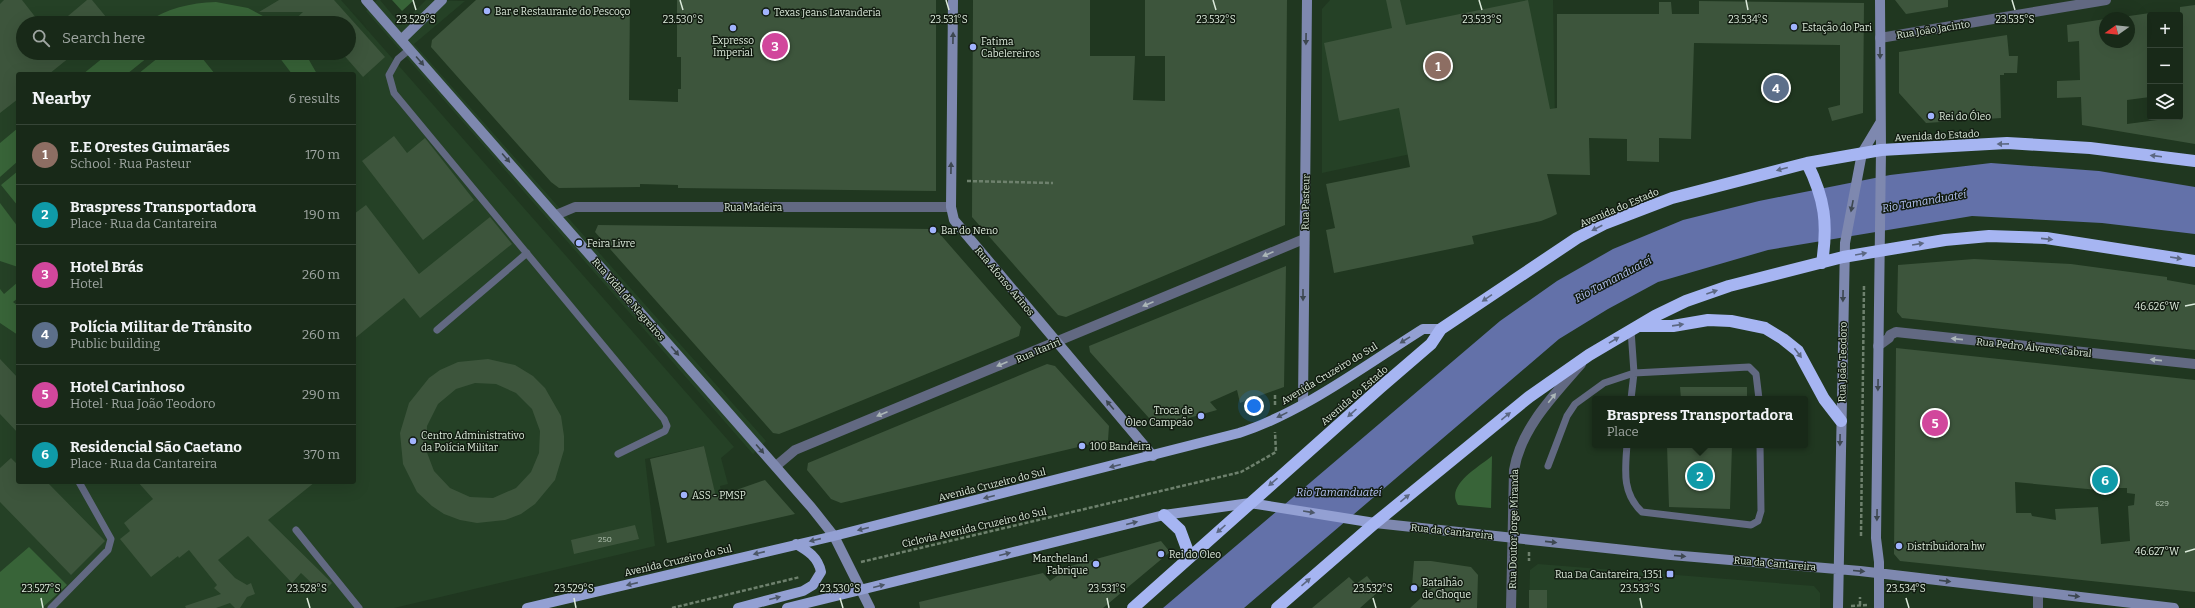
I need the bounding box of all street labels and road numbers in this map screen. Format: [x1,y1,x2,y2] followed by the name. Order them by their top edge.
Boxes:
[1895,18,1971,42] street label: Rua João Jacinto
[1894,128,1980,144] street label: Avenida do Estado
[1300,174,1312,230] street label: Rua Pasteur
[1578,186,1661,230] street label: Avenida do Estado
[724,202,783,214] street label: Rua Madeira
[972,245,1037,319] street label: Rua Afonso Arinos
[589,256,667,343] street label: Rua Vidal de Negreiros
[1836,321,1850,402] street label: Rua João Teodoro
[1976,334,2092,360] street label: Rua Pedro Álvares Cabral
[1014,336,1062,366] street label: Rua Itariri
[1279,340,1380,407] street label: Avenida Cruzeiro do Sul
[1319,363,1391,428] street label: Avenida do Estado
[937,466,1047,504] street label: Avenida Cruzeiro do Sul
[1507,468,1521,589] street label: Rua Doutor Jorge Miranda
[901,505,1048,550] street label: Ciclovia Avenida Cruzeiro do Sul
[1410,522,1494,542] street label: Rua da Cantareira
[623,543,733,579] street label: Avenida Cruzeiro do Sul
[1733,554,1817,574] street label: Rua da Cantareira

